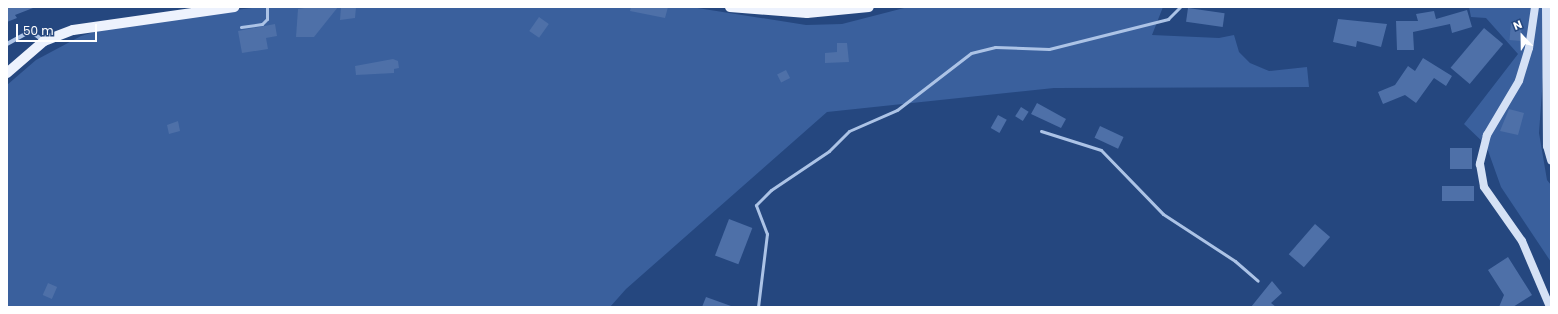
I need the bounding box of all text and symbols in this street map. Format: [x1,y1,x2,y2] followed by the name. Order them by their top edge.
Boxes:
[18,16,99,42] scale bar
[1502,16,1542,56] north arrow
[1511,16,1524,34] text: N
[23,22,54,39] text: 50 m

